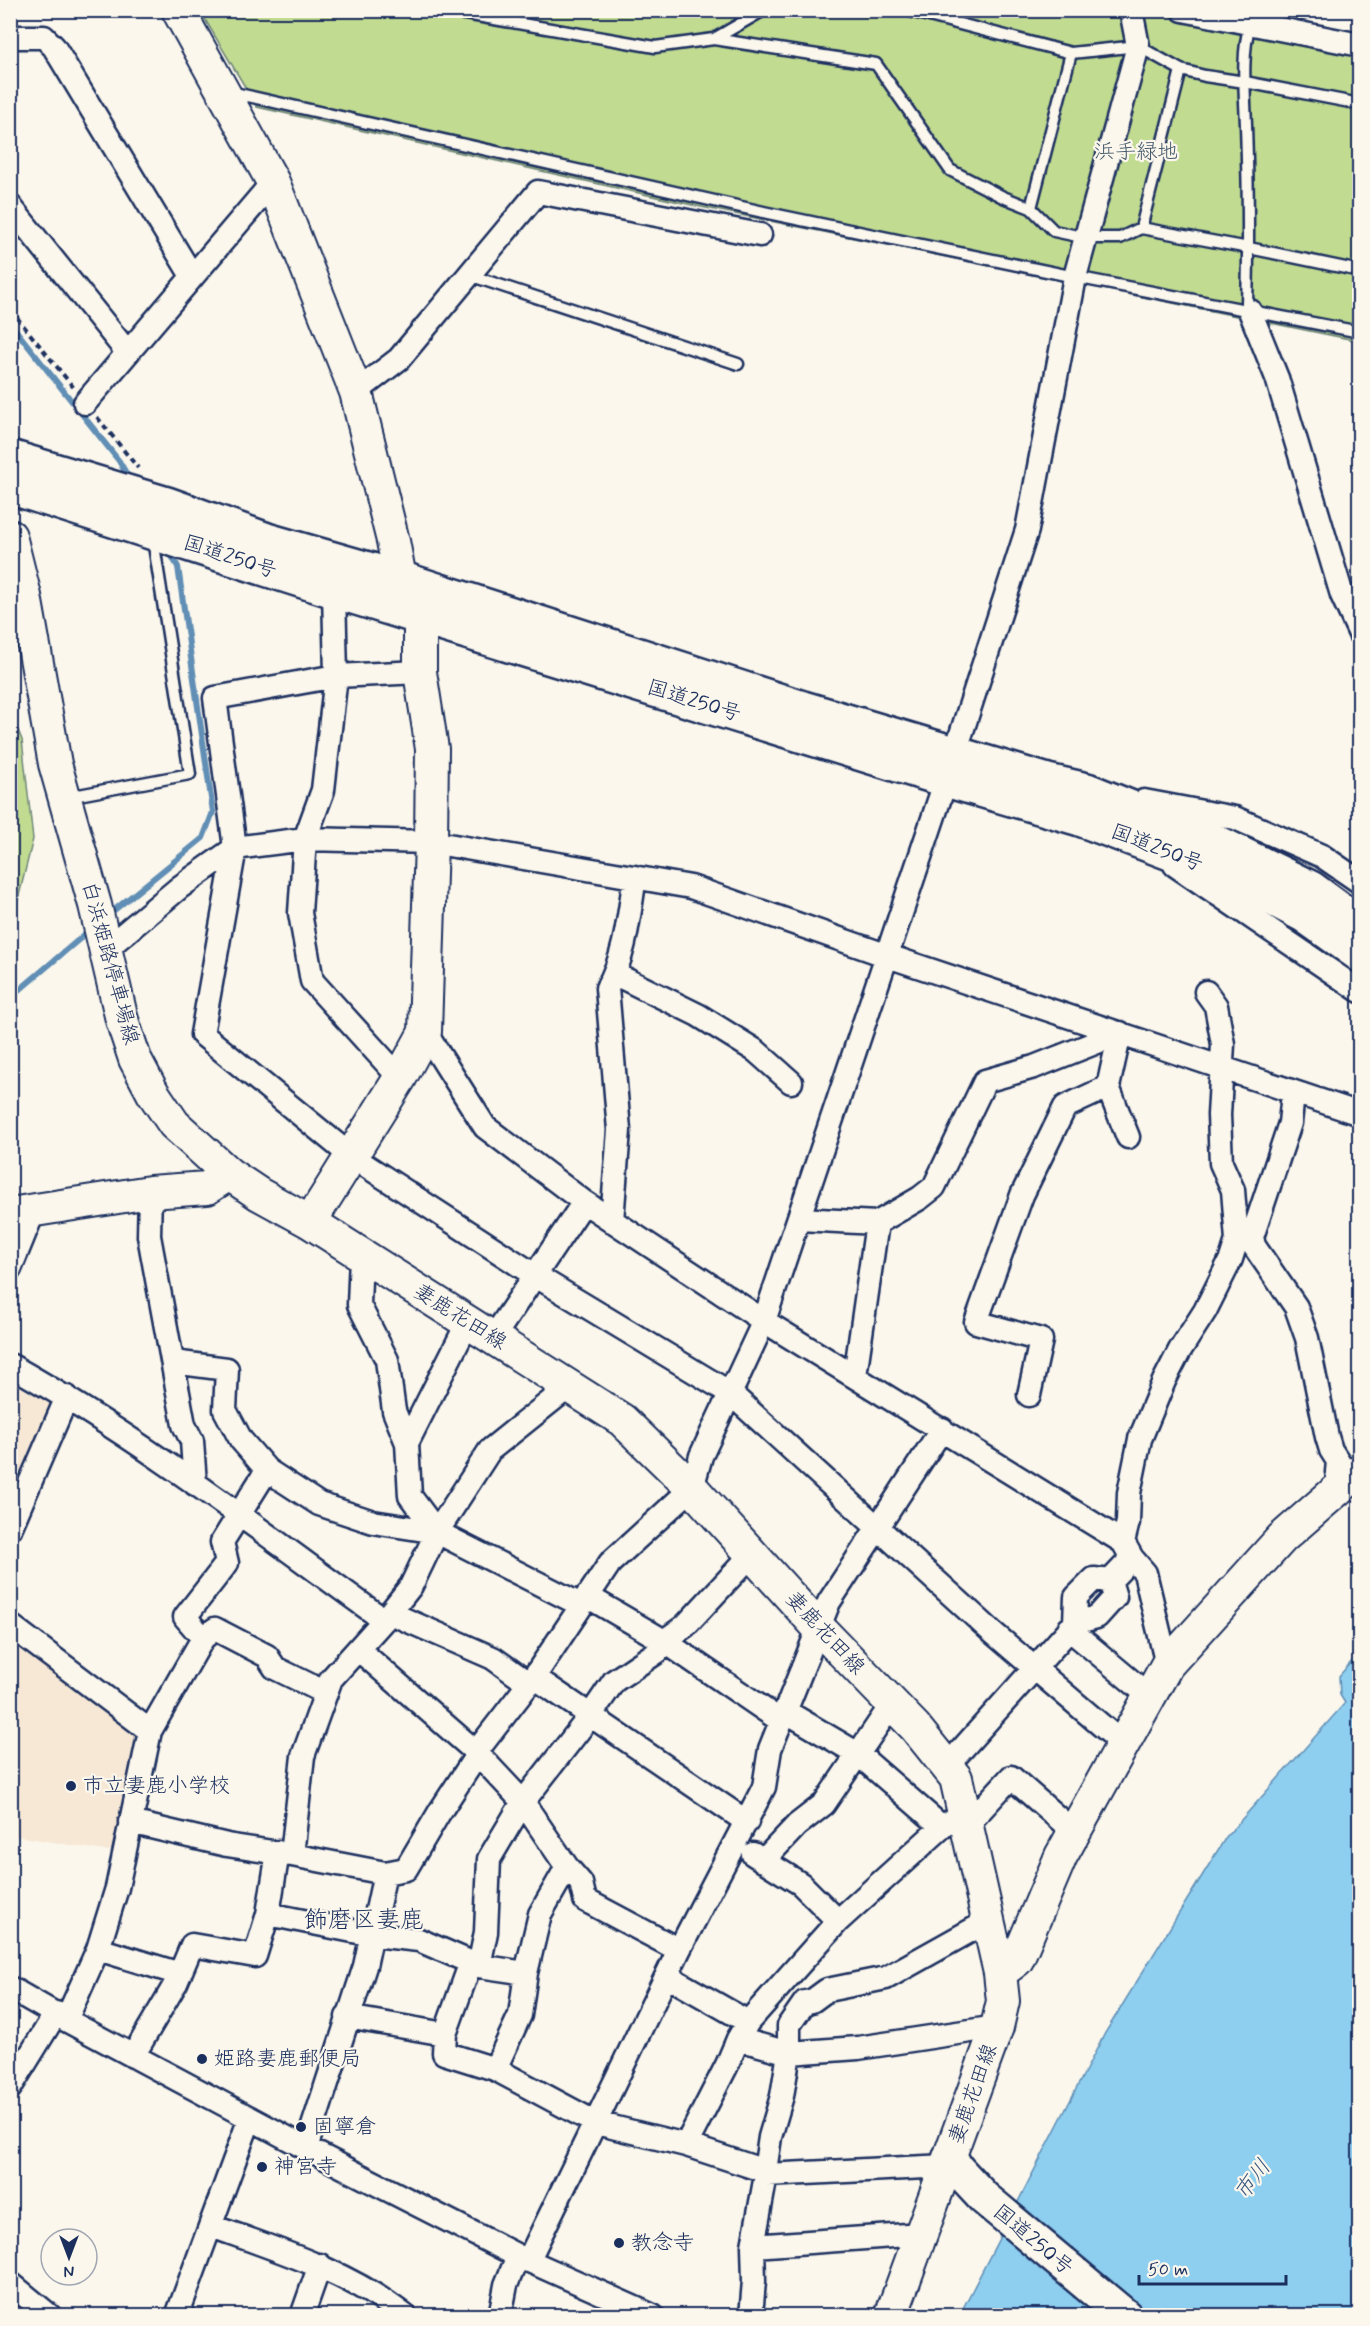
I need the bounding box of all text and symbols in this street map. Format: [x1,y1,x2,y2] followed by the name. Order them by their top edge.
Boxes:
[1094,138,1178,166] park label: 浜手緑地
[179,529,281,585] street label: 国道250号
[643,673,745,729] street label: 国道250号
[1107,818,1207,878] street label: 国道250号
[75,878,145,1048] street label: 白浜姫路停車場線
[408,1277,512,1357] street label: 妻鹿花田線
[779,1585,871,1681] street label: 妻鹿花田線
[83,1772,230,1800] place label: 市立妻鹿小学校
[64,1779,78,1793] marker: 市立妻鹿小学校
[304,1905,424,1936] district label: 飾磨区妻鹿
[942,2040,1004,2148] street label: 妻鹿花田線
[214,2045,361,2073] place label: 姫路妻鹿郵便局
[195,2052,209,2066] marker: 姫路妻鹿郵便局
[313,2113,376,2141] place label: 固寧倉
[294,2120,308,2134] marker: 固寧倉
[274,2153,337,2181] place label: 神宮寺
[1228,2154,1278,2206] water label: 市川
[255,2160,269,2174] marker: 神宮寺
[987,2198,1079,2282] street label: 国道250号
[39,2227,99,2287] north arrow
[631,2229,694,2257] place label: 教念寺
[612,2236,626,2250] marker: 教念寺
[1139,2248,1286,2286] scale bar
[1148,2258,1188,2282] text: 50 m
[64,2260,74,2281] text: N

